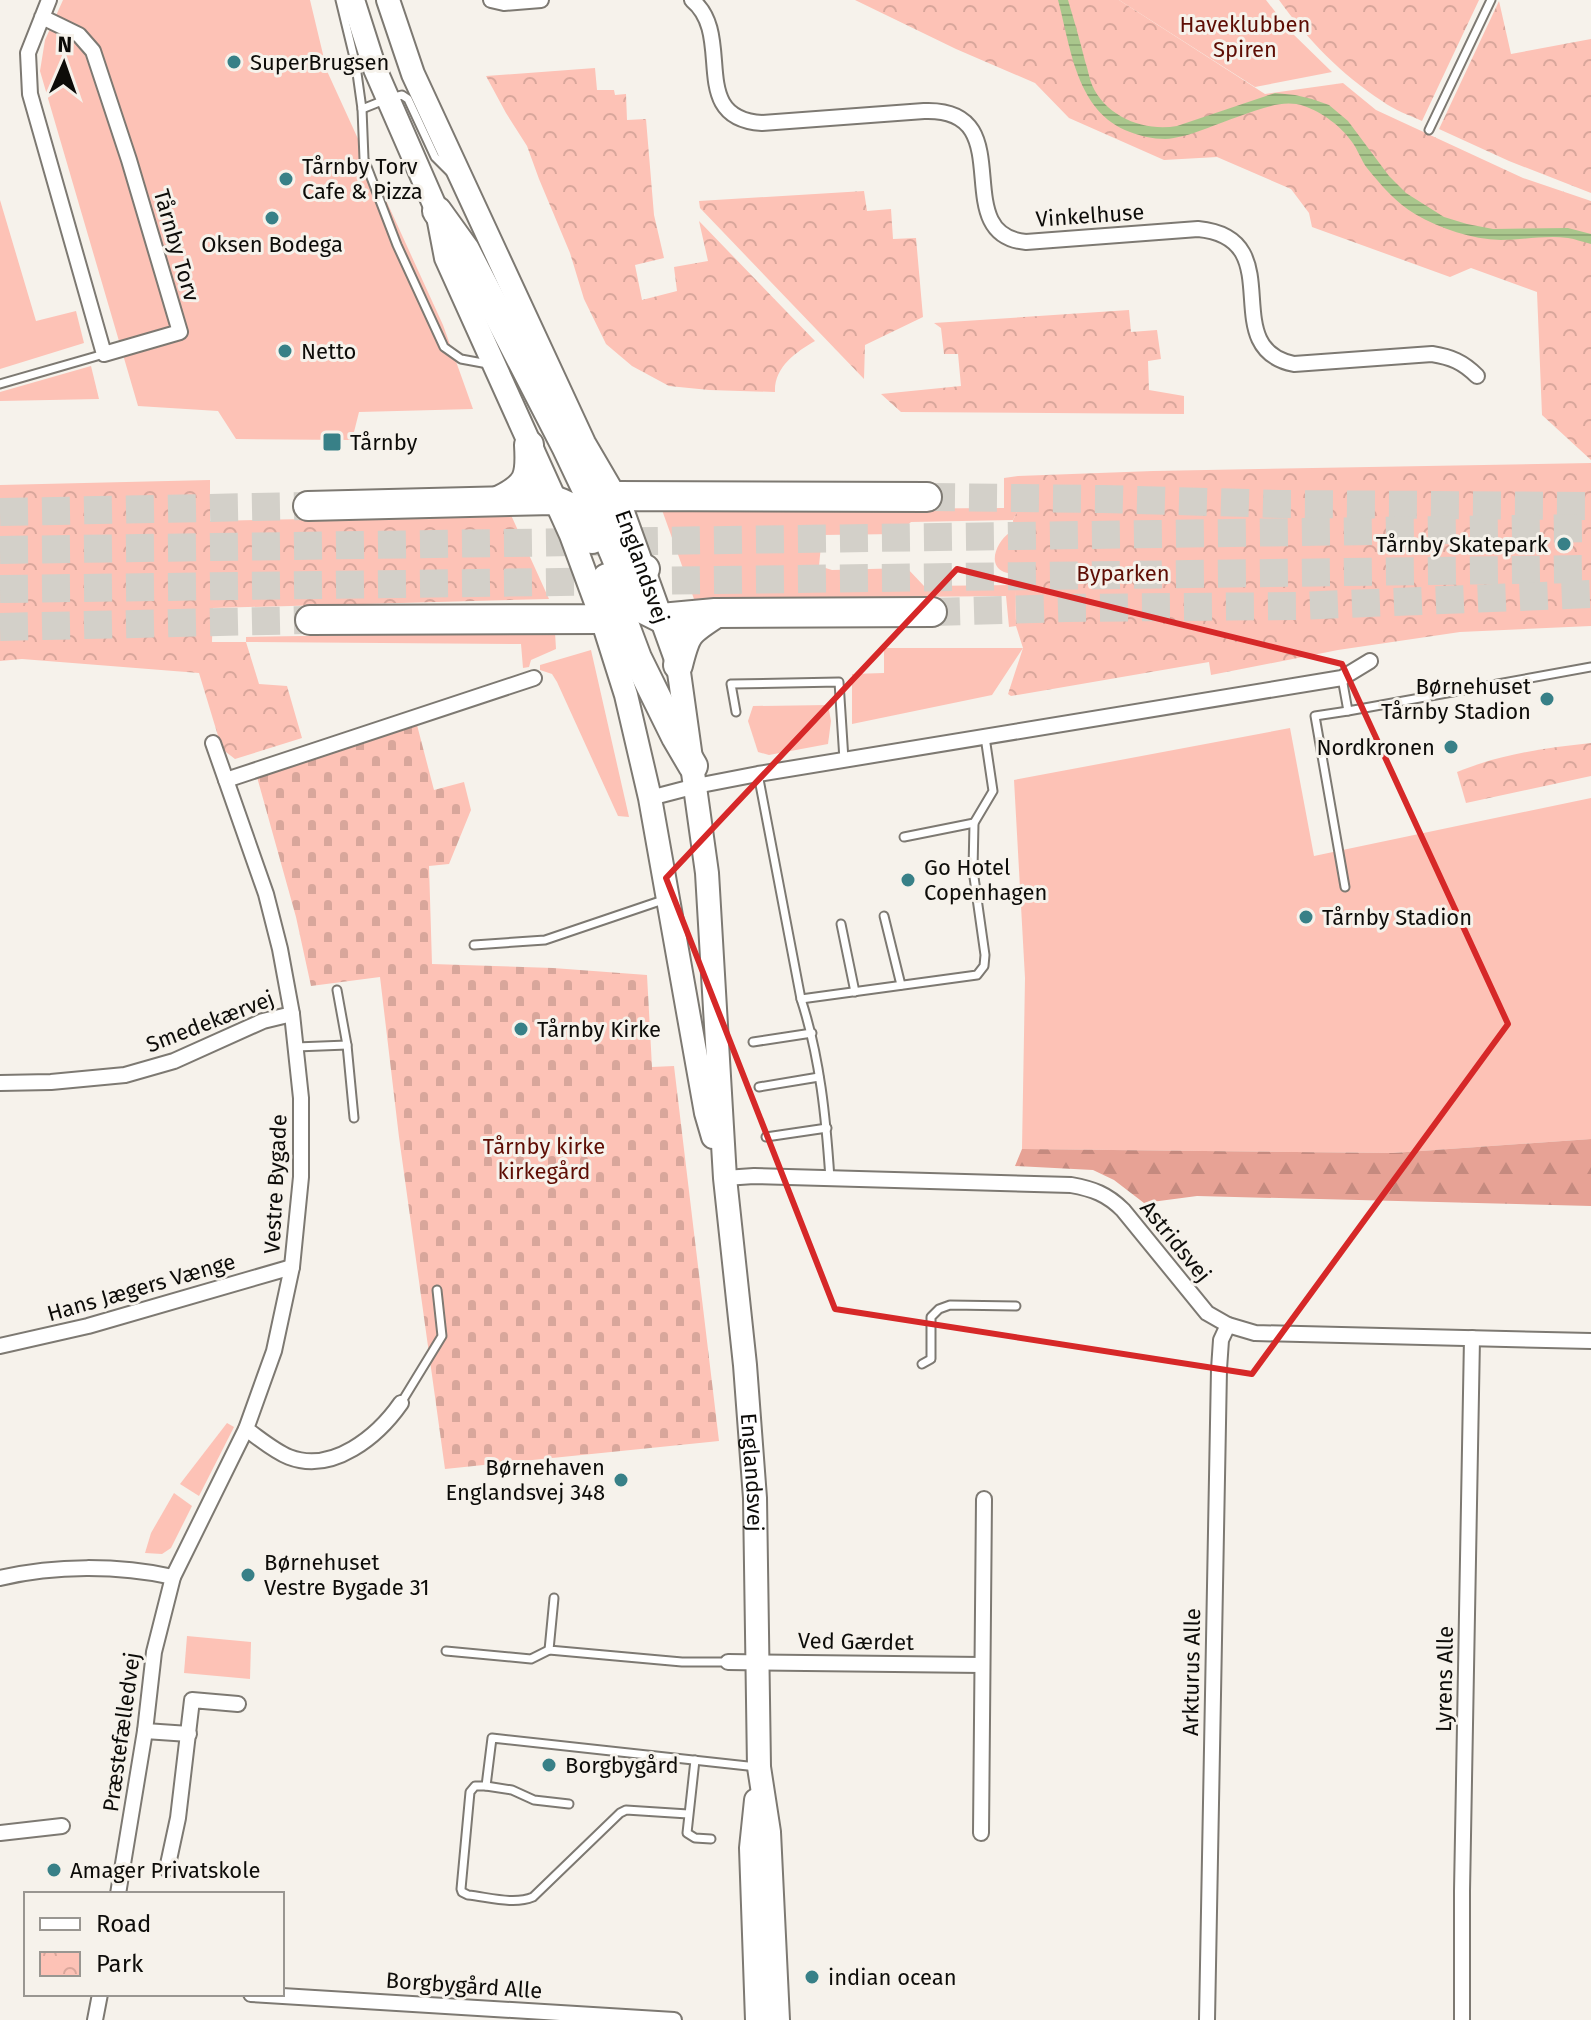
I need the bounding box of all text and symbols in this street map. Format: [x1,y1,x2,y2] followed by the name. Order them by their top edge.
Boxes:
[1180,11,1310,63] park label: Haveklubben Spiren
[24,24,104,104] north arrow
[57,31,72,58] text: N
[250,49,389,76] place label: SuperBrugsen
[225,53,243,71] marker: SuperBrugsen
[302,153,423,205] place label: Tårnby Torv Cafe & Pizza
[277,170,295,188] marker: Tårnby Torv Cafe & Pizza
[148,186,205,305] street label: Tårnby Torv
[1035,198,1145,233] street label: Vinkelhuse
[263,209,281,227] marker: Oksen Bodega
[201,231,343,258] place label: Oksen Bodega
[301,338,356,365] place label: Netto
[276,342,294,360] marker: Netto
[350,429,418,456] place label: Tårnby
[321,431,343,453] marker: Tårnby
[609,506,675,627] street label: Englandsvej
[1376,531,1549,558] place label: Tårnby Skatepark
[1555,535,1573,553] marker: Tårnby Skatepark
[1076,560,1170,587] park label: Byparken
[1381,673,1531,725] place label: Børnehuset Tårnby Stadion
[1538,690,1556,708] marker: Børnehuset Tårnby Stadion
[1316,734,1435,761] place label: Nordkronen
[1442,738,1460,756] marker: Nordkronen
[924,854,1047,906] place label: Go Hotel Copenhagen
[899,871,917,889] marker: Go Hotel Copenhagen
[1322,904,1472,931] place label: Tårnby Stadion
[1297,908,1315,926] marker: Tårnby Stadion
[142,985,278,1058] street label: Smedekærvej
[537,1016,661,1043] place label: Tårnby Kirke
[512,1020,530,1038] marker: Tårnby Kirke
[258,1113,293,1255] street label: Vestre Bygade
[483,1133,605,1185] park label: Tårnby kirke kirkegård
[1134,1195,1217,1288] street label: Astridsvej
[44,1248,238,1327] street label: Hans Jægers Vænge
[735,1412,769,1532] street label: Englandsvej
[445,1454,605,1506] place label: Børnehaven Englandsvej 348
[612,1471,630,1489] marker: Børnehaven Englandsvej 348
[264,1549,430,1601] place label: Børnehuset Vestre Bygade 31
[239,1566,257,1584] marker: Børnehuset Vestre Bygade 31
[1177,1608,1206,1736] street label: Arkturus Alle
[1430,1626,1459,1732] street label: Lyrens Alle
[798,1627,914,1656] street label: Ved Gærdet
[97,1650,146,1814] street label: Præstefælledvej
[565,1752,679,1779] place label: Borgbygård
[540,1756,558,1774] marker: Borgbygård
[70,1857,261,1884] place label: Amager Privatskole
[45,1861,63,1879] marker: Amager Privatskole
[24,1892,284,1996] legend
[96,1910,151,1938] text: Road
[96,1950,144,1978] text: Park
[828,1964,957,1991] place label: indian ocean
[385,1967,543,2004] street label: Borgbygård Alle
[803,1968,821,1986] marker: indian ocean

